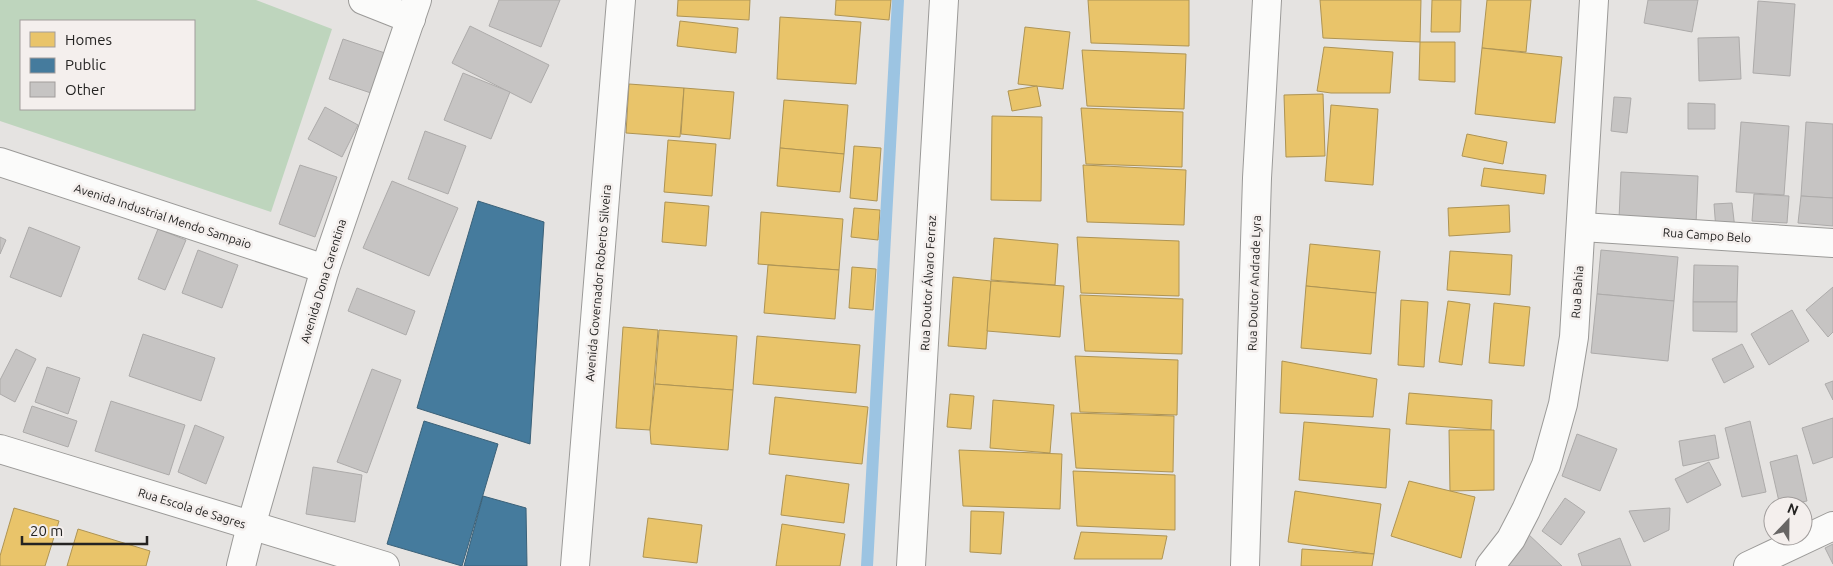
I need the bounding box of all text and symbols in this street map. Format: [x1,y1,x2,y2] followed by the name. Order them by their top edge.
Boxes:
[20,20,195,110] legend
[65,31,112,48] text: Homes
[65,56,106,73] text: Public
[65,81,105,98] text: Other
[73,181,253,251] street label: Avenida Industrial Mendo Sampaio
[583,184,613,382] street label: Avenida Governador Roberto Silveira
[918,215,938,351] street label: Rua Doutor Álvaro Ferraz
[1245,215,1263,351] street label: Rua Doutor Andrade Lyra
[298,217,348,345] street label: Avenida Dona Carentina
[1662,225,1752,245] street label: Rua Campo Belo
[1569,265,1585,319] street label: Rua Bahia
[137,485,247,531] street label: Rua Escola de Sagres
[1763,496,1813,546] north arrow
[1785,500,1801,518] text: N
[22,514,148,546] scale bar
[30,522,63,539] text: 20 m

